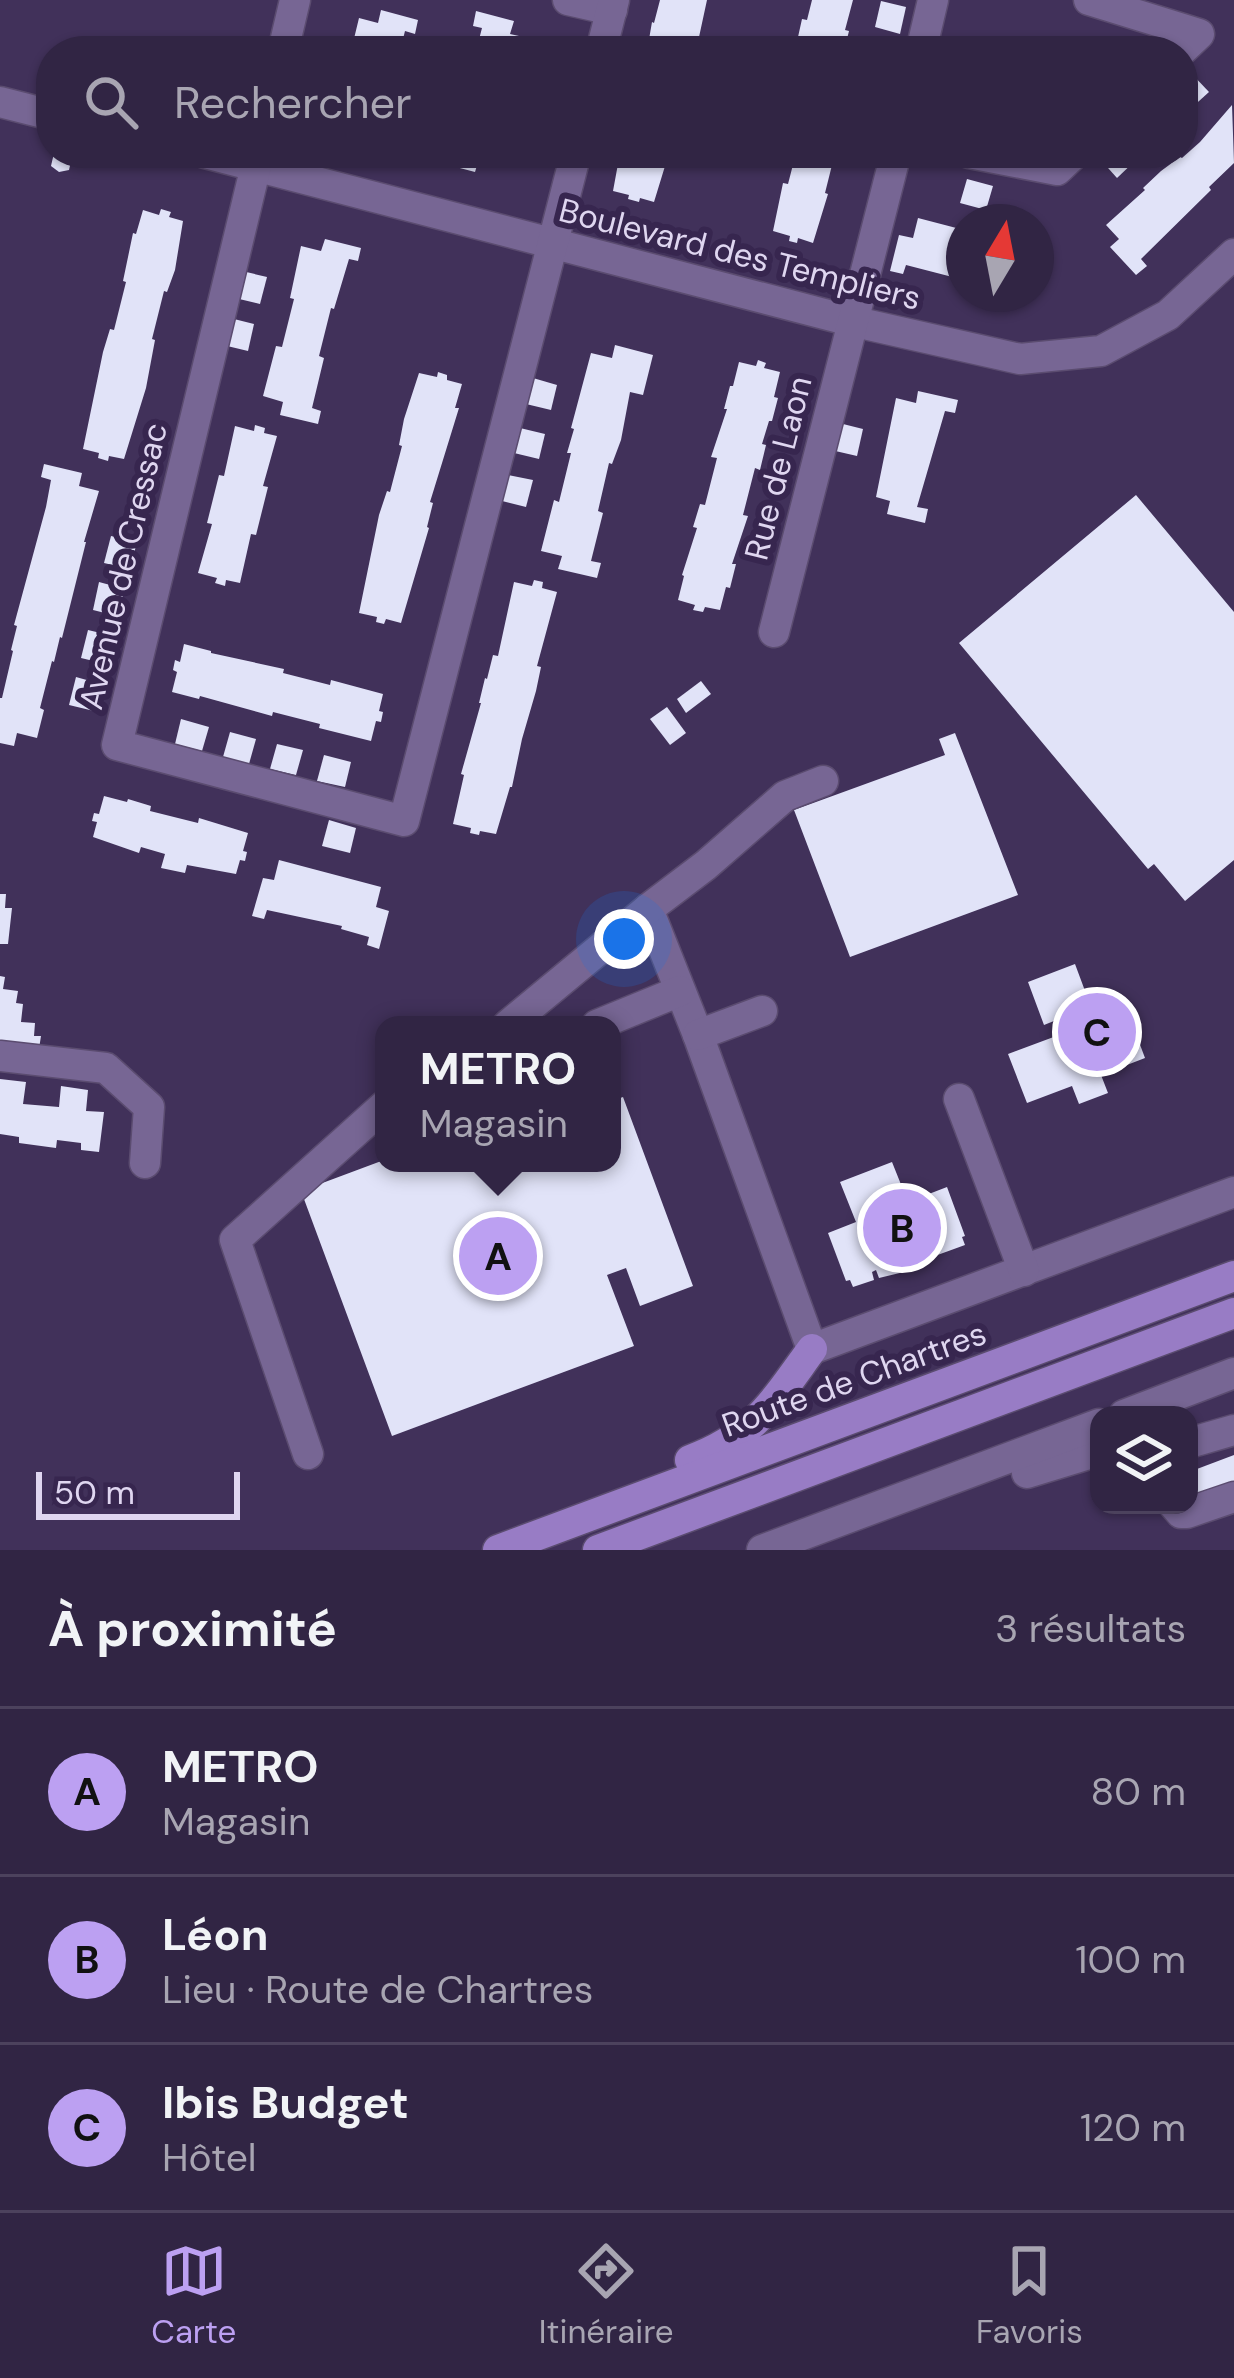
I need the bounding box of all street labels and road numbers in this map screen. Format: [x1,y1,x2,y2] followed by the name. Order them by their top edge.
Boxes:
[555,188,925,320] street label: Boulevard des Templiers
[734,372,822,564] street label: Rue de Laon
[69,418,177,714] street label: Avenue de Cressac
[716,1311,992,1447] street label: Route de Chartres

